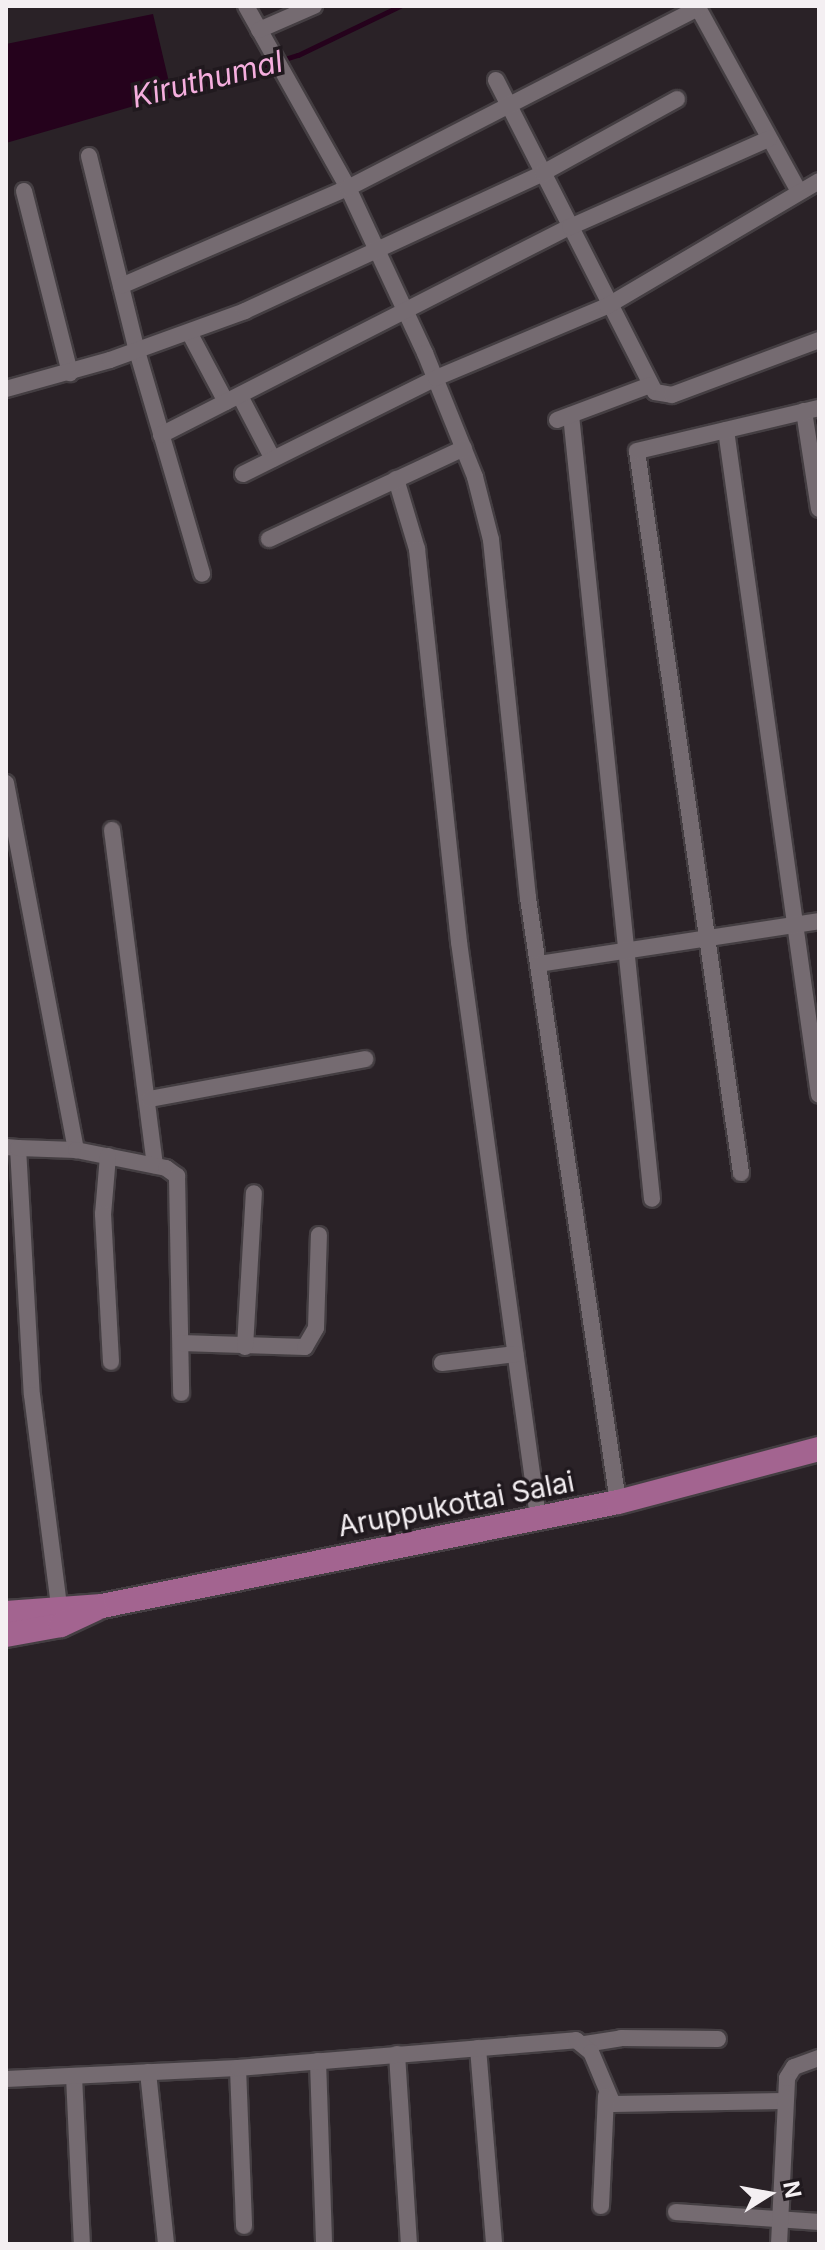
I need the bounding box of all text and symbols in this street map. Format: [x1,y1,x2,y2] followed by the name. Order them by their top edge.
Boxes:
[128,43,286,115] water label: Kiruthumal
[335,1465,577,1543] street label: Aruppukottai Salai
[729,2154,809,2234] north arrow
[778,2179,807,2200] text: N

